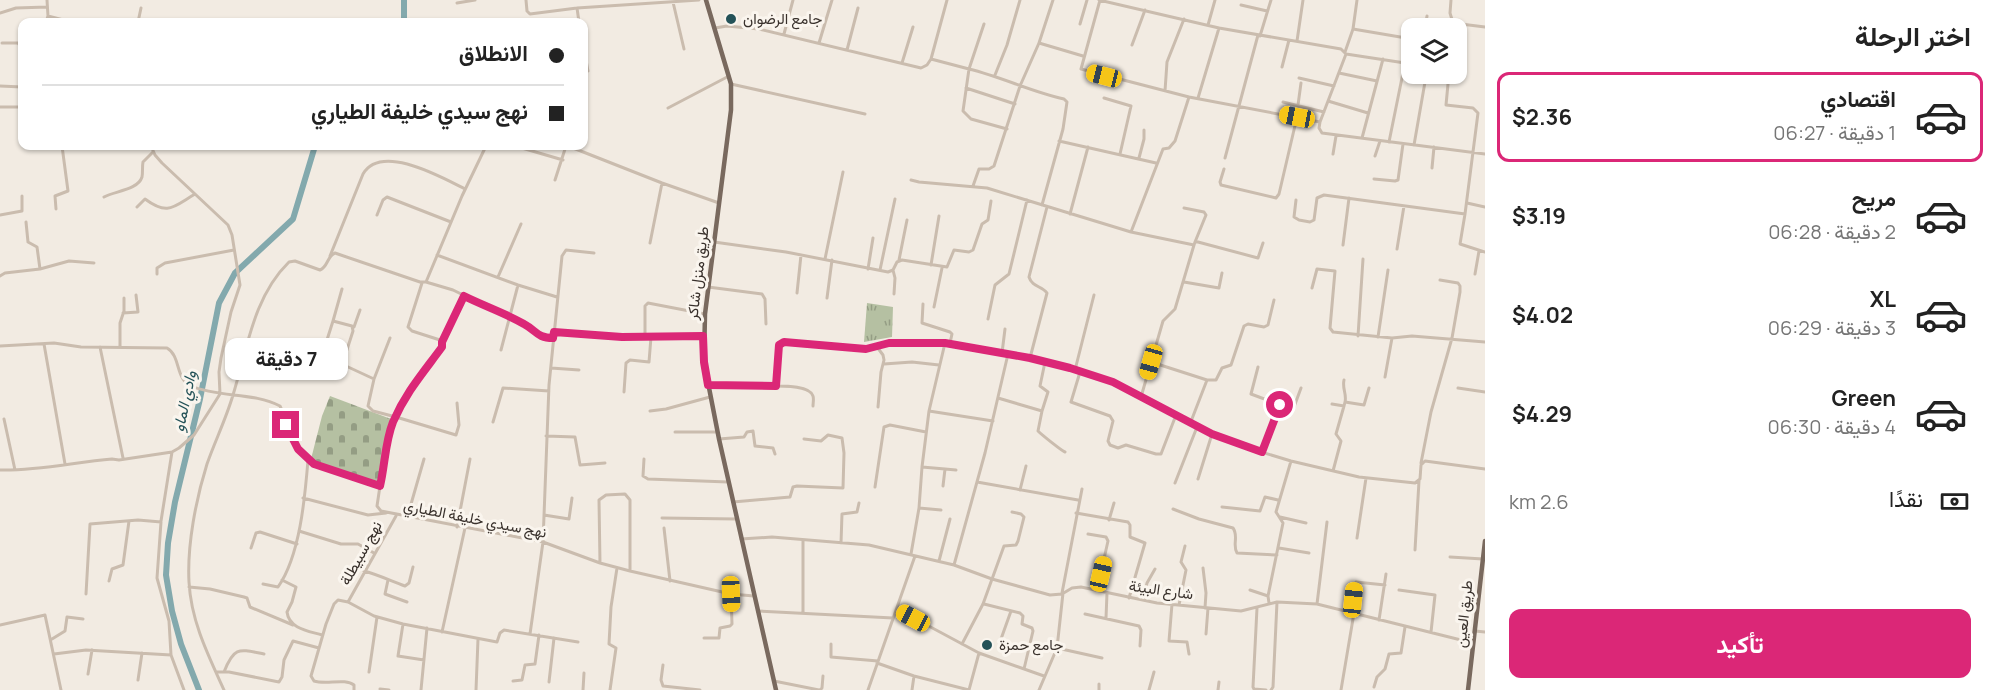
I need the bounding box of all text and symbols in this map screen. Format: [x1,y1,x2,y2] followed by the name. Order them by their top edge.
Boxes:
[743,8,822,30] place label: جامع الرضوان
[724,12,738,26] marker: جامع الرضوان
[1855,17,1971,54] text: اختر الرحلة
[1401,18,1467,84] map controls
[1401,18,1467,84] button: layers
[459,38,528,68] text: الانطلاق
[1084,63,1124,89] car
[1820,84,1896,114] text: اقتصادي
[1914,90,1968,144] icon: car
[311,96,528,126] text: نهج سيدي خليفة الطياري
[1512,102,1572,132] text: $2.36
[1278,105,1316,129] car
[1773,119,1896,146] text: 1 دقيقة · 06:27
[1852,183,1896,213] text: مريح
[1914,189,1968,243] icon: car
[1512,201,1566,231] text: $3.19
[1768,218,1896,245] text: 2 دقيقة · 06:28
[681,225,714,322] street label: طريق منزل شاكر
[1870,284,1896,314] text: XL
[1914,288,1968,342] icon: car
[1512,300,1573,330] text: $4.02
[1768,314,1896,341] text: 3 دقيقة · 06:29
[224,338,348,380] callout: 7 دقيقة
[1137,342,1165,382] car
[256,345,317,372] text: 7 دقيقة
[167,369,204,434] water label: وادي الماو
[1831,383,1896,413] text: Green
[1914,387,1968,441] icon: car
[1266,391,1293,418] route start
[1512,399,1572,429] text: $4.29
[272,411,299,438] route end
[1768,413,1896,440] text: 4 دقيقة · 06:30
[1889,484,1923,514] text: نقدًا
[1938,485,1971,518] icon: cash
[1509,488,1569,515] text: 2.6 km
[401,494,548,546] street label: نهج سيدي خليفة الطياري
[334,517,388,589] street label: نهج سبيطلة
[1088,554,1114,594] car
[1127,575,1195,605] street label: شارع البيئة
[721,576,741,612] car
[1450,579,1478,649] street label: طريق العين
[1342,581,1364,619] car
[893,602,933,634] car
[1509,609,1971,678] button: تأكيد
[999,634,1063,656] place label: جامع حمزة
[980,638,994,652] marker: جامع حمزة

